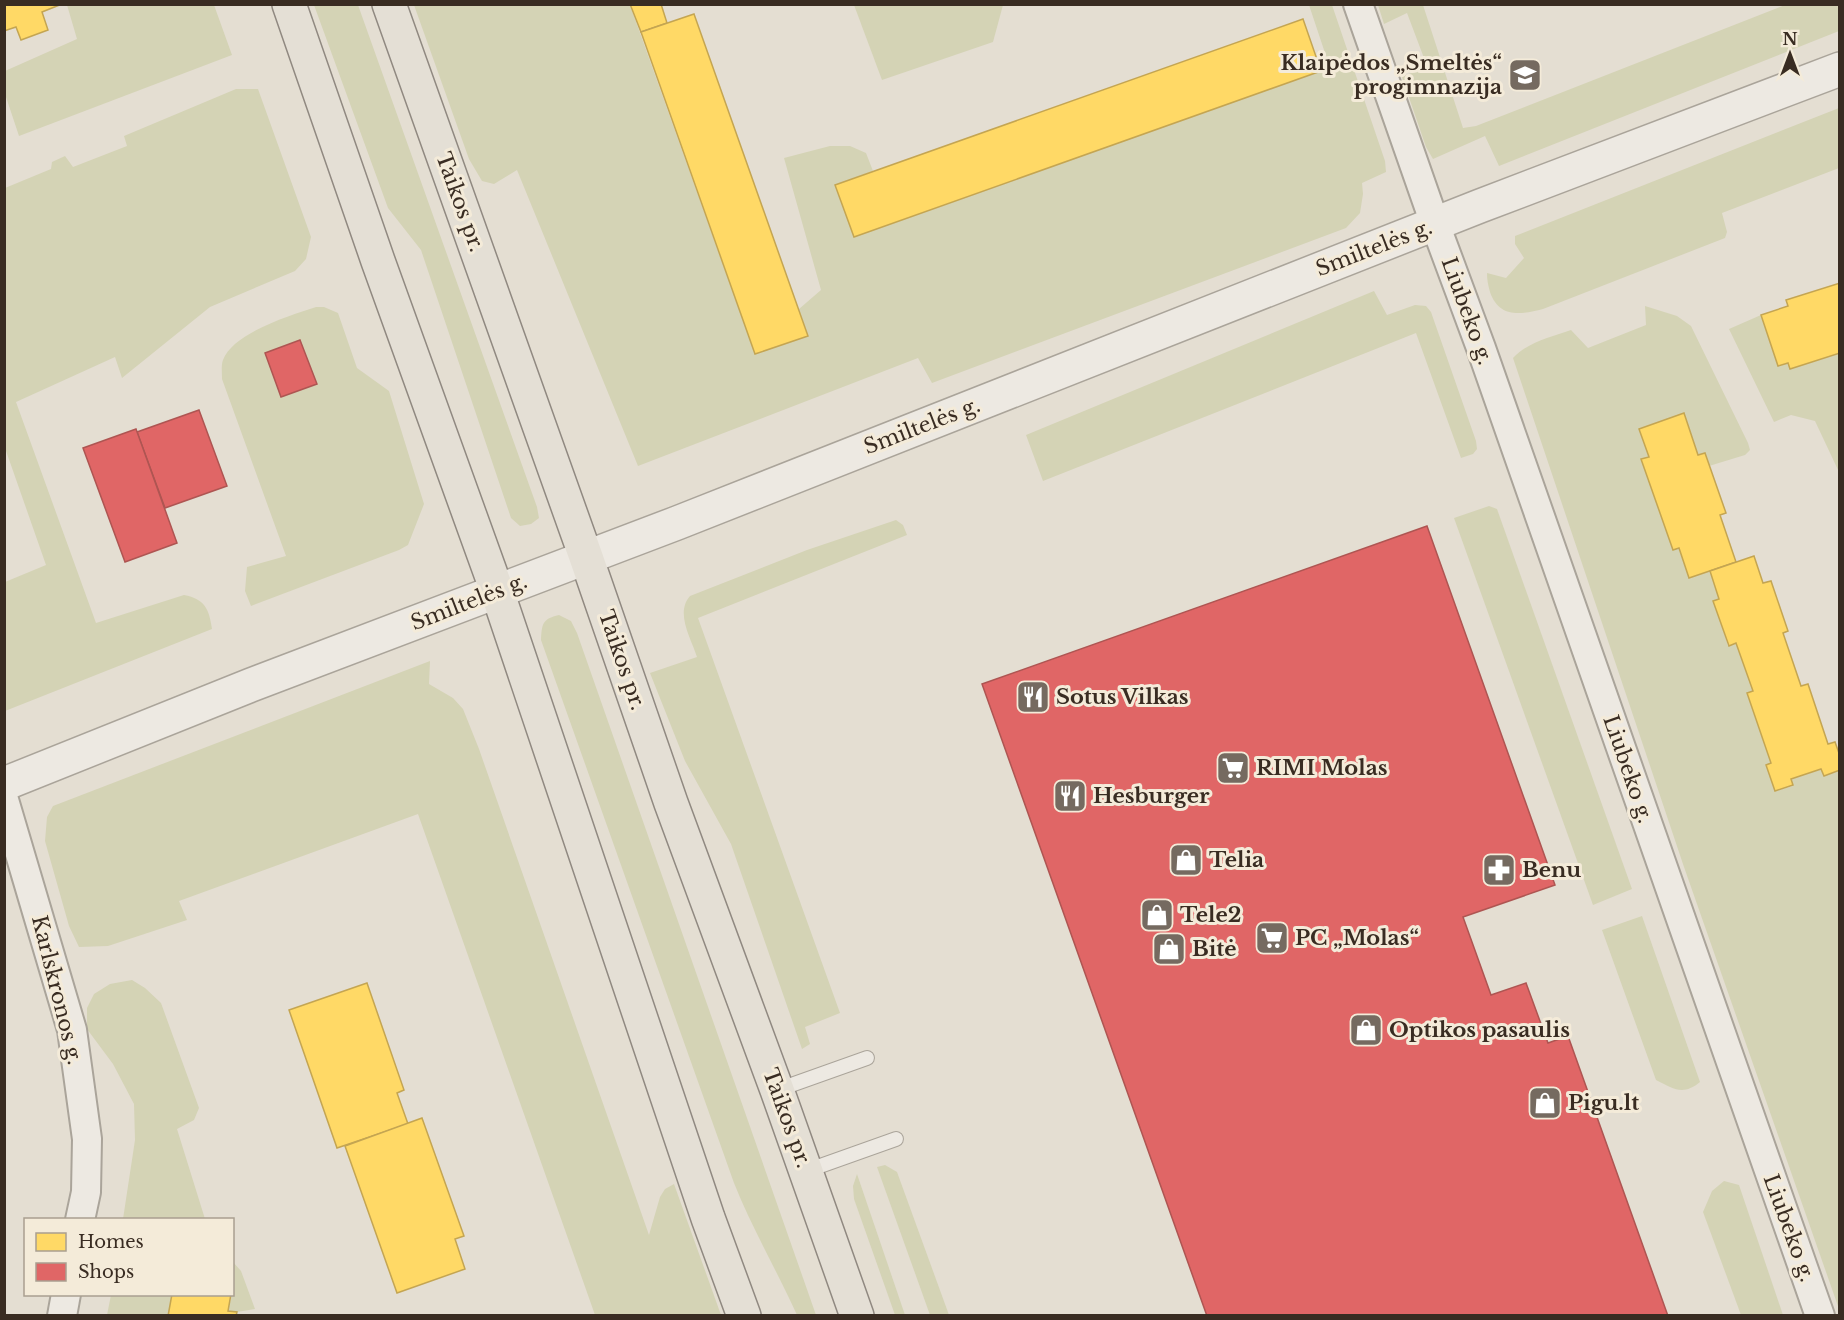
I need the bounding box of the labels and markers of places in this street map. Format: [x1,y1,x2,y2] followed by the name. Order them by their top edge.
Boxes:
[1281,50,1502,100] place label: Klaipėdos „Smeltės“ progimnazija
[1507,57,1543,93] school or university icon: Klaipėdos „Smeltės“ progimnazija
[1015,679,1051,715] restaurant icon: Sotus Vilkas
[1056,684,1189,710] place label: Sotus Vilkas
[1215,750,1251,786] supermarket icon: RIMI Molas
[1256,755,1388,781] place label: RIMI Molas
[1052,778,1088,814] restaurant icon: Hesburger
[1093,783,1210,809] place label: Hesburger
[1168,842,1204,878] shop icon: Telia
[1209,847,1264,873] place label: Telia
[1481,852,1517,888] pharmacy icon: Benu
[1522,857,1581,883] place label: Benu
[1139,897,1175,933] shop icon: Tele2
[1180,902,1241,928] place label: Tele2
[1254,920,1290,956] supermarket icon: PC „Molas“
[1295,925,1419,951] place label: PC „Molas“
[1151,931,1187,967] shop icon: Bitė
[1192,936,1237,962] place label: Bitė
[1348,1012,1384,1048] shop icon: Optikos pasaulis
[1389,1017,1570,1043] place label: Optikos pasaulis
[1527,1085,1563,1121] shop icon: Pigu.lt
[1568,1090,1639,1116] place label: Pigu.lt

